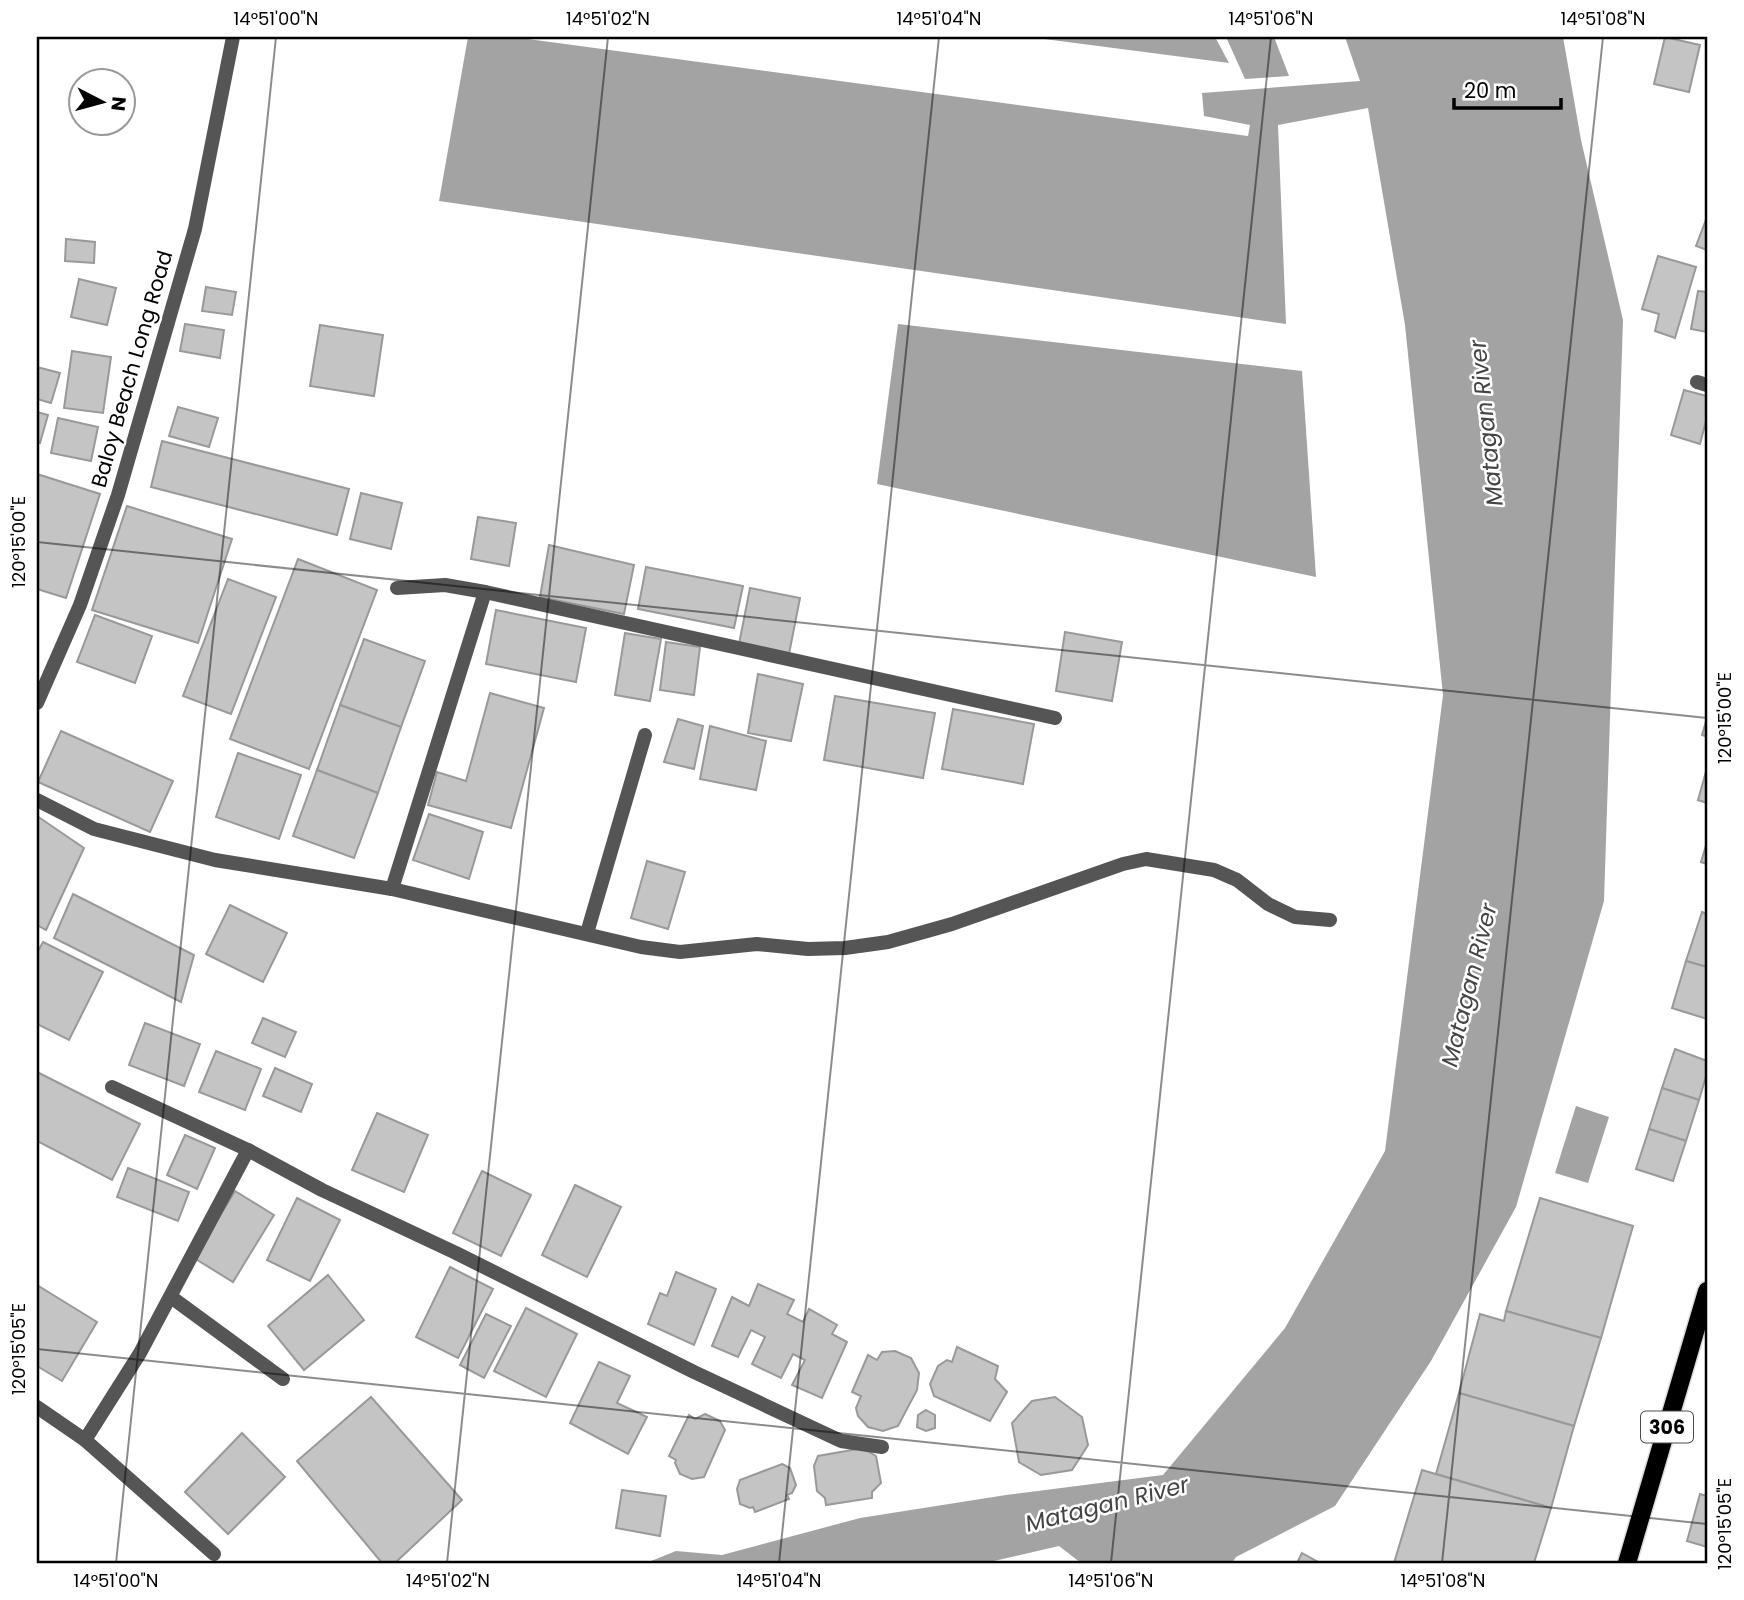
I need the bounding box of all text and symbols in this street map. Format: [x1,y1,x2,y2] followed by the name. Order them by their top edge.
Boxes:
[234,6,318,31] text: 14°51'00"N
[566,6,650,31] text: 14°51'02"N
[897,6,981,31] text: 14°51'04"N
[1228,6,1314,31] text: 14°51'06"N
[1561,6,1645,31] text: 14°51'08"N
[66,66,136,136] north arrow
[1454,66,1560,110] scale bar
[1464,76,1517,105] text: 20 m
[104,95,133,112] text: N
[84,247,179,491] street label: Baloy Beach Long Road
[1461,337,1511,508] water label: Matagan River
[6,496,31,588] text: 120°15'00"E
[1712,672,1737,764] text: 120°15'00"E
[1433,899,1505,1070] water label: Matagan River
[6,1303,31,1395] text: 120°15'05"E
[1641,1412,1693,1442] road number: 306
[1022,1468,1193,1540] water label: Matagan River
[1712,1478,1737,1570] text: 120°15'05"E
[74,1568,158,1593] text: 14°51'00"N
[406,1568,490,1593] text: 14°51'02"N
[737,1568,821,1593] text: 14°51'04"N
[1068,1568,1154,1593] text: 14°51'06"N
[1401,1568,1485,1593] text: 14°51'08"N

